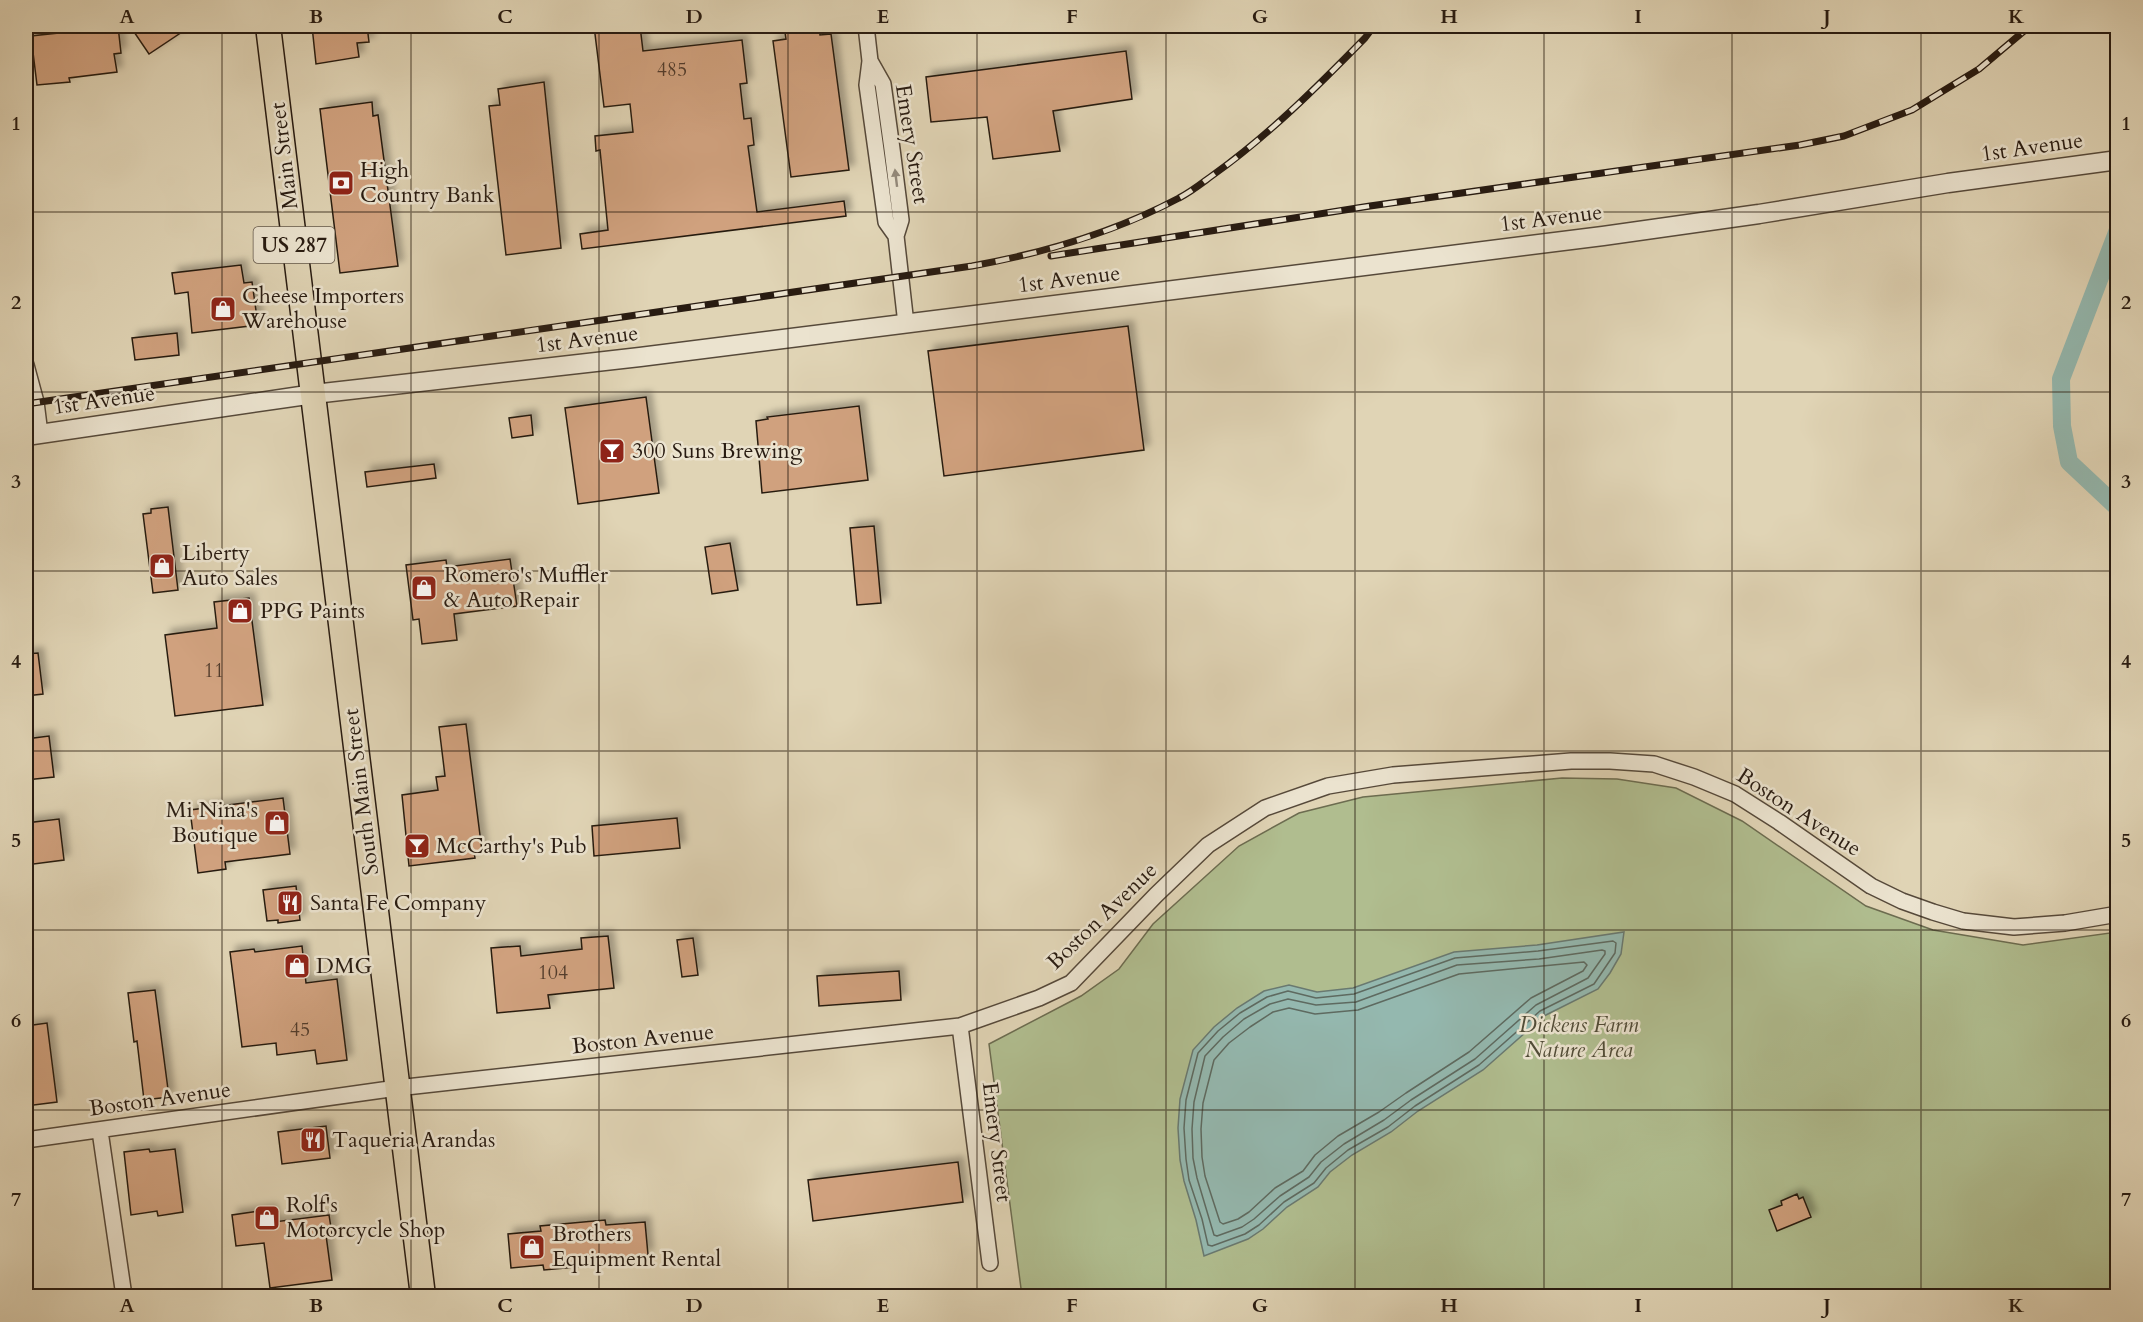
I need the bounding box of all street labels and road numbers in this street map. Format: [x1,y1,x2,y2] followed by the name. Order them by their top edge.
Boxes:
[888,82,936,206] street label: Emery Street
[263,101,305,211] street label: Main Street
[1979,125,2085,169] street label: 1st Avenue
[1498,197,1604,239] street label: 1st Avenue
[254,227,334,263] road number: US 287
[1016,258,1122,300] street label: 1st Avenue
[534,318,640,360] street label: 1st Avenue
[51,378,157,422] street label: 1st Avenue
[336,707,386,877] street label: South Main Street
[1731,761,1867,863] street label: Boston Avenue
[1040,856,1164,976] street label: Boston Avenue
[570,1017,716,1061] street label: Boston Avenue
[87,1074,233,1124] street label: Boston Avenue
[975,1080,1019,1204] street label: Emery Street

